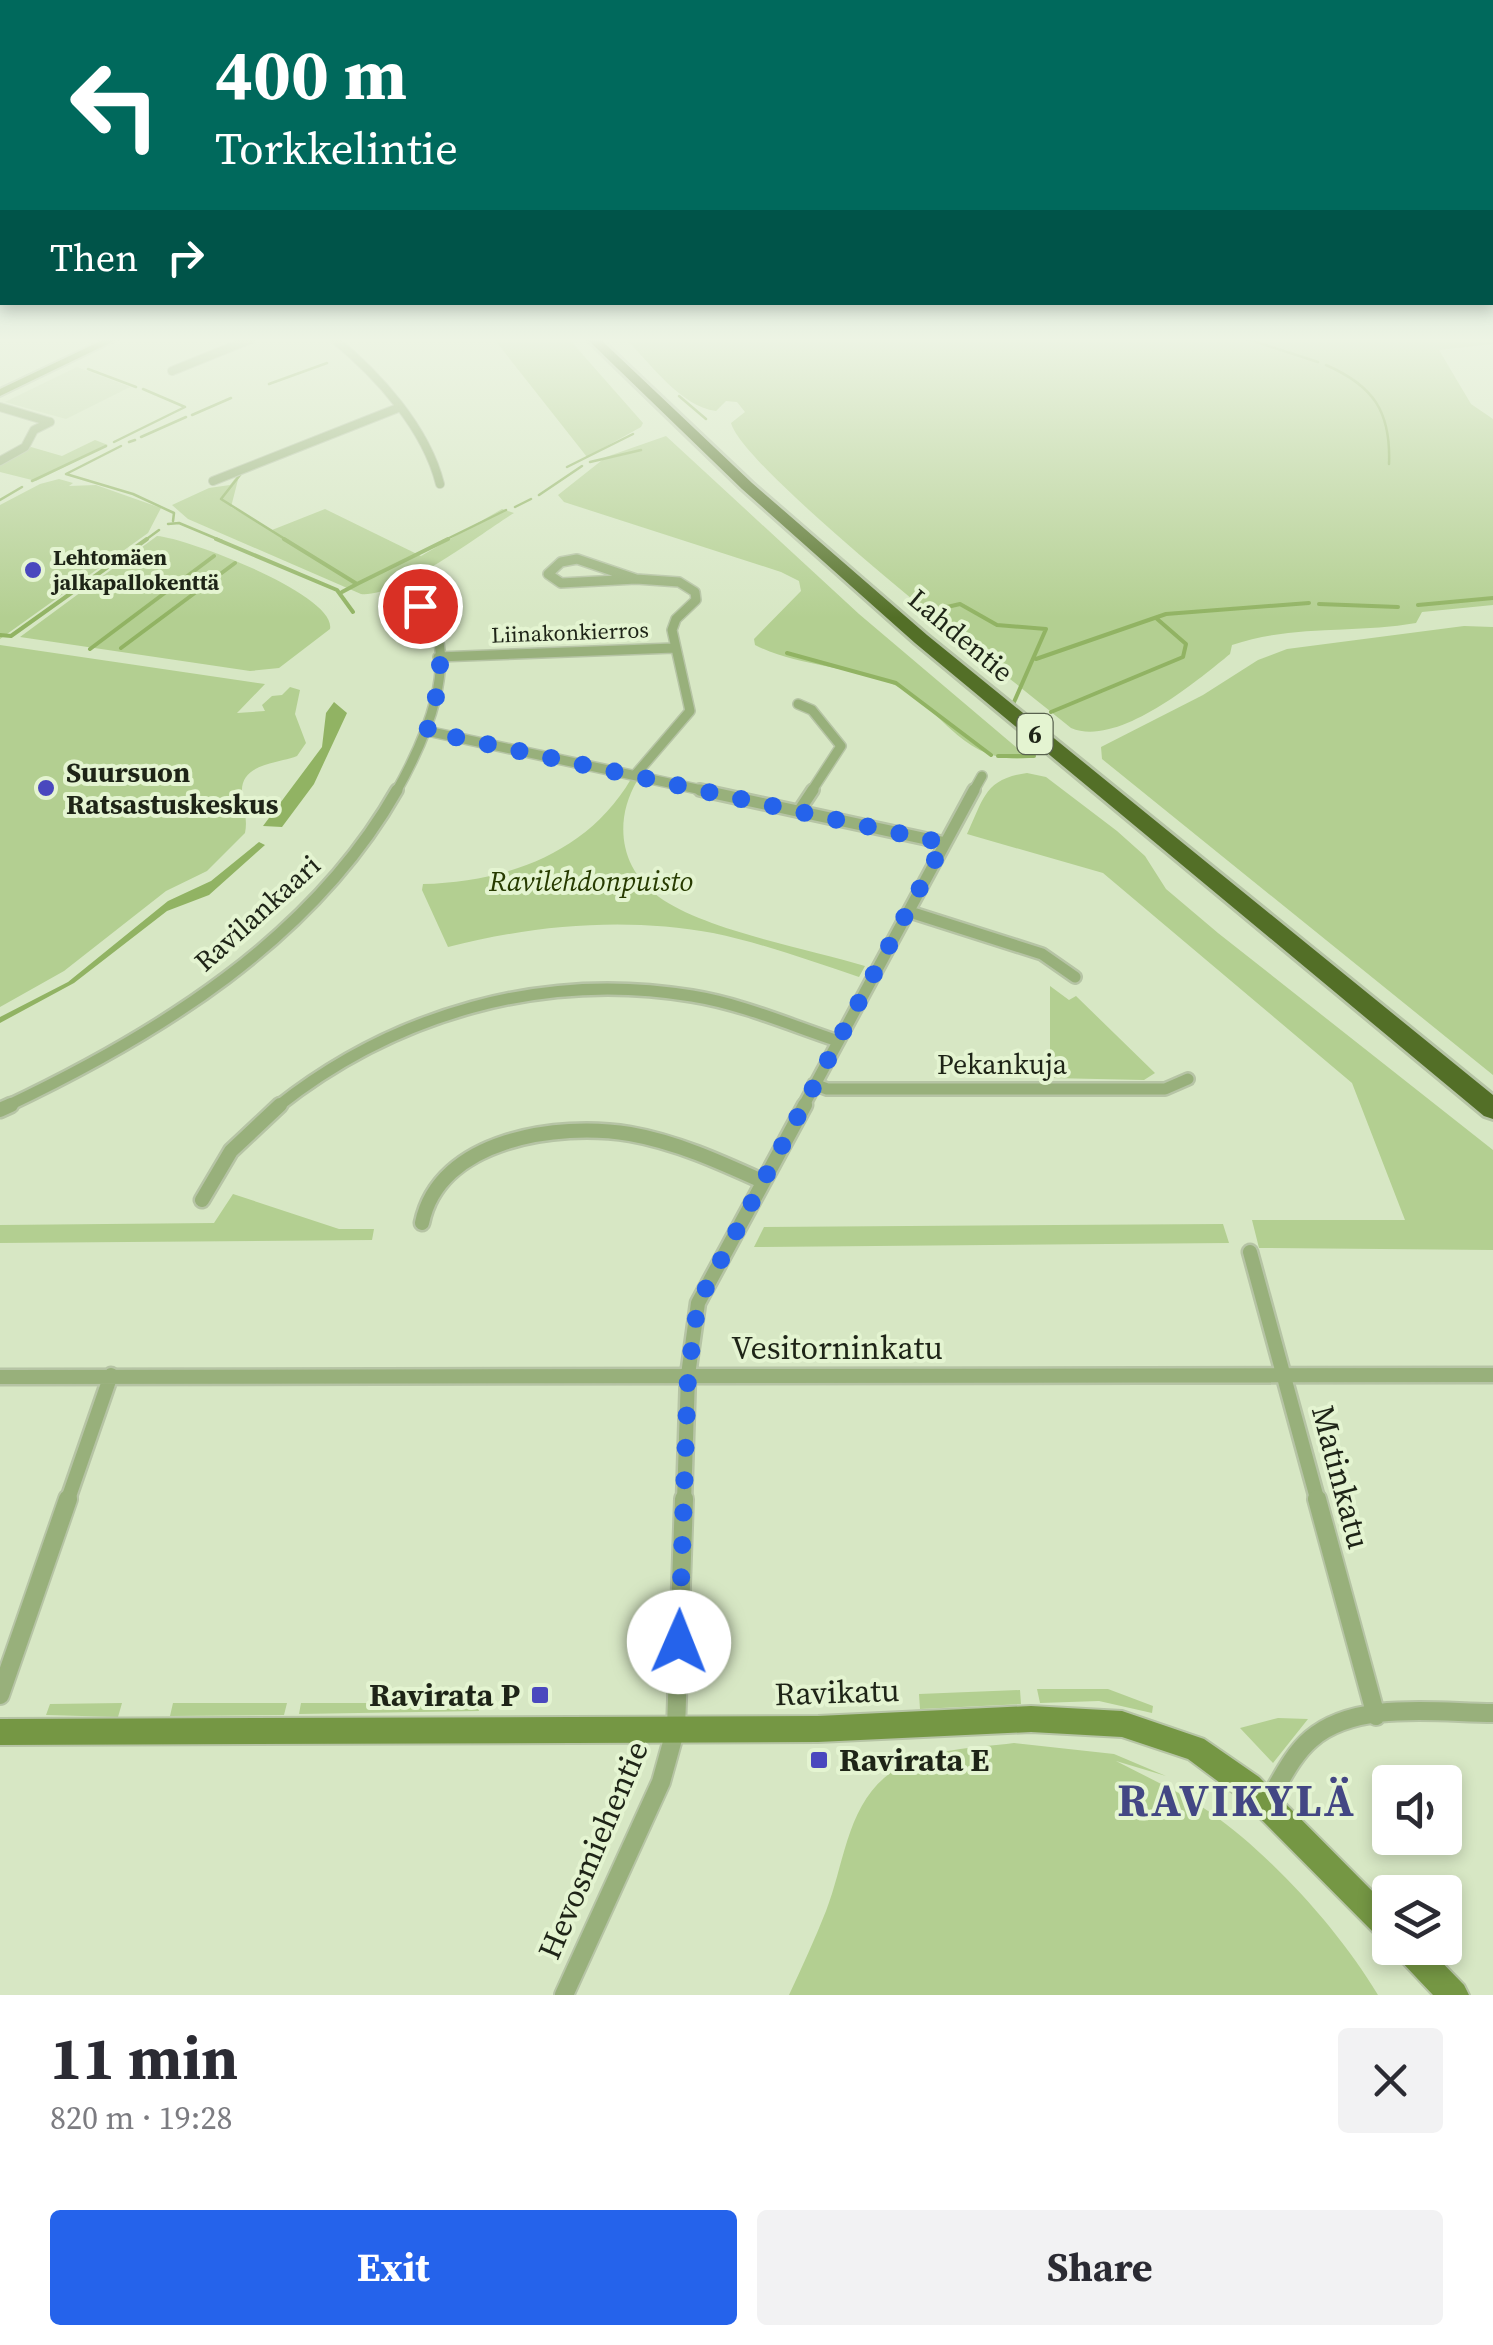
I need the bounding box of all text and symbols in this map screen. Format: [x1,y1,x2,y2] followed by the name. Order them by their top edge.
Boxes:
[215,26,407,122] text: 400 m
[50,40,180,170] icon: left
[215,117,458,179] text: Torkkelintie
[158,230,213,285] icon: right
[50,232,138,284] text: Then
[50,542,220,597] place label: Lehtomäen jalkapallokenttä
[22,559,44,581] marker: Lehtomäen jalkapallokenttä
[378,564,463,649] pin
[393,579,448,634] icon: arrive
[900,580,1022,690] street label: Lahdentie
[491,614,649,650] street label: Liinakonkierros
[1018,714,1052,754] road number: 6
[66,753,279,823] place label: Suursuon Ratsastuskeskus
[35,777,57,799] marker: Suursuon Ratsastuskeskus
[186,846,328,980] street label: Ravilankaari
[488,862,693,900] park label: Ravilehdonpuisto
[937,1045,1068,1083] street label: Pekankuja
[731,1326,943,1370] street label: Vesitorninkatu
[1301,1400,1381,1554] street label: Matinkatu
[627,1590,731,1694] position arrow
[774,1668,900,1716] street label: Ravikatu
[369,1673,520,1717] place label: Ravirata P
[529,1684,551,1706] marker: Ravirata P
[527,1734,659,1966] street label: Hevosmiehentie
[839,1738,989,1782] place label: Ravirata E
[808,1749,830,1771] marker: Ravirata E
[1372,1765,1462,1965] map controls
[1372,1765,1462,1855] button: sound
[1117,1769,1357,1831] district label: RAVIKYLÄ
[1372,1875,1462,1965] button: layers
[50,2017,238,2099] text: 11 min
[1338,2028,1443,2133] button: close
[50,2096,232,2140] text: 820 m · 19:28
[50,2210,737,2325] button: Exit
[757,2210,1443,2325] button: Share

